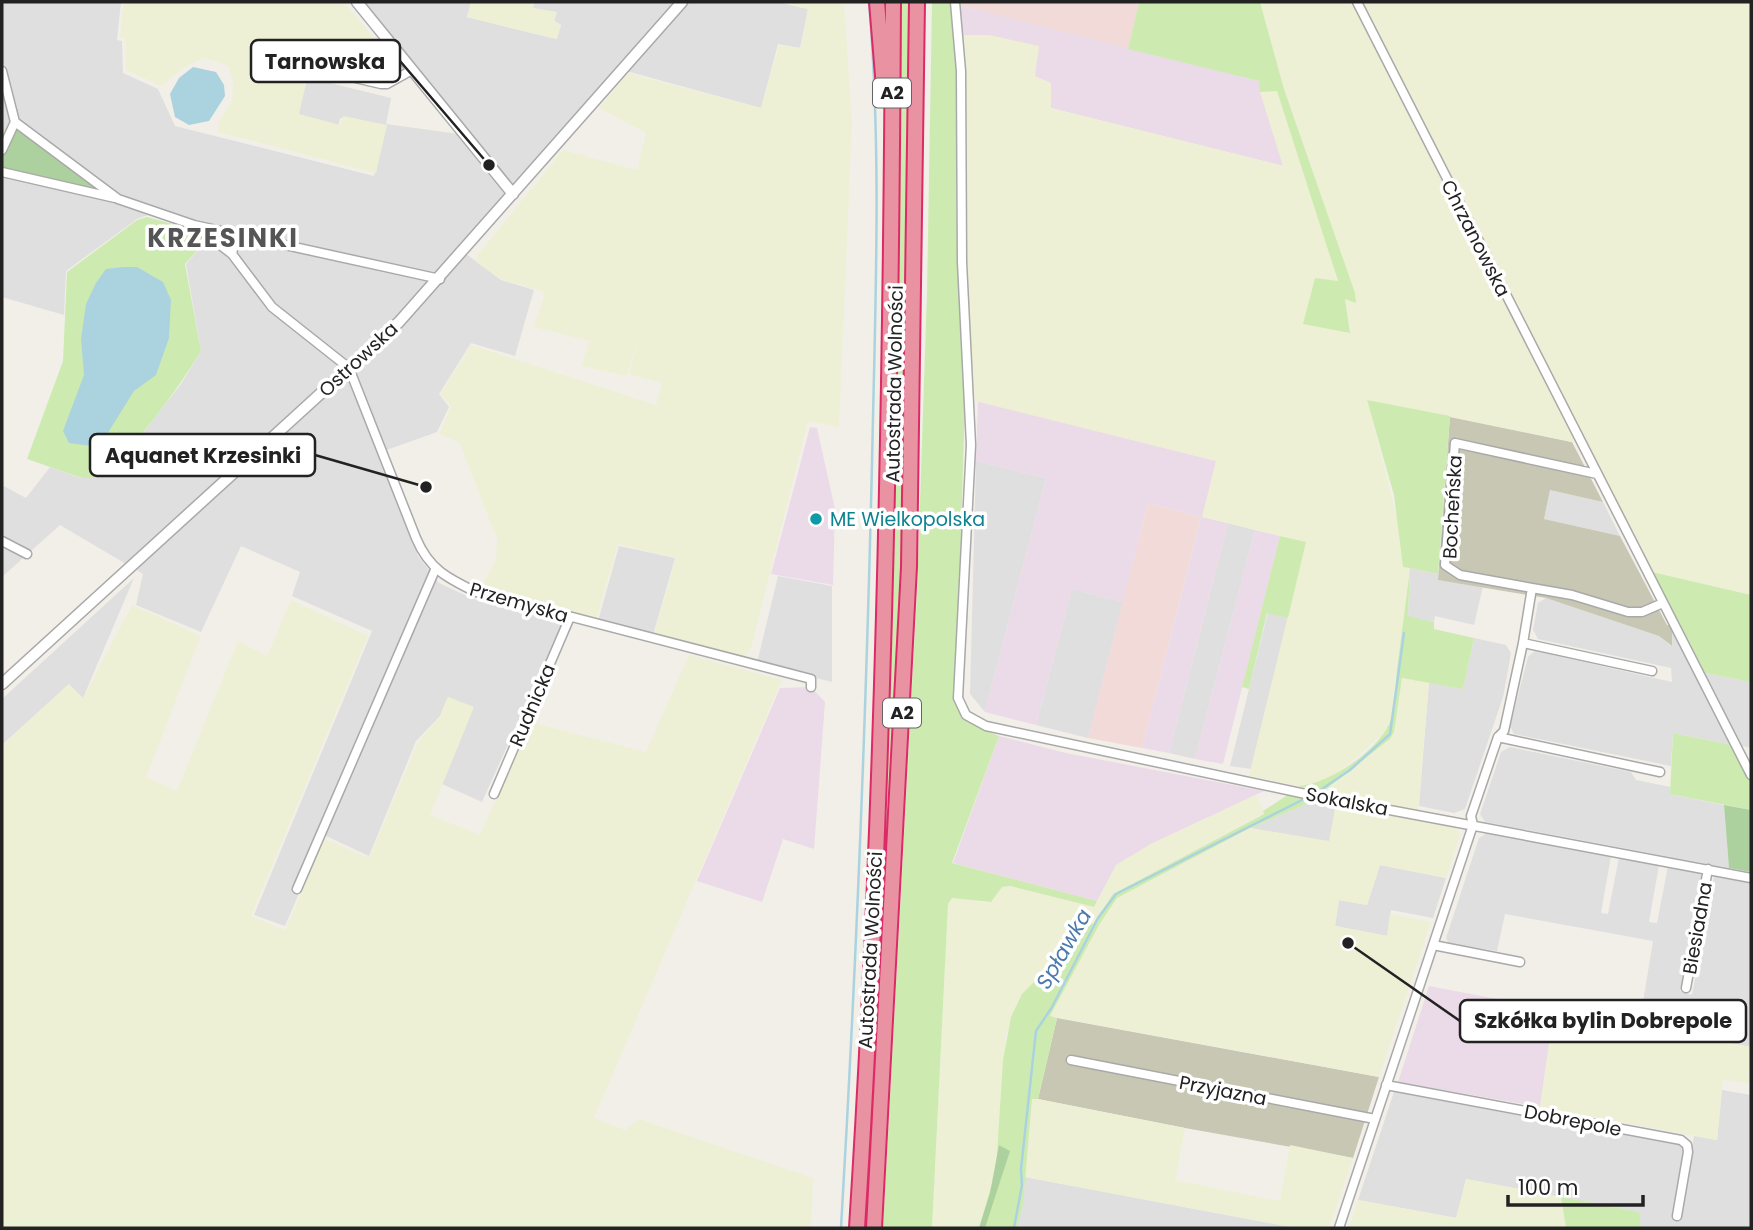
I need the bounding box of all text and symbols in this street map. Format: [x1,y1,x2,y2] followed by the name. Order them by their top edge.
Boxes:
[251,40,400,82] callout: Tarnowska
[265,47,385,76] text: Tarnowska
[873,78,911,108] road number: A2
[1435,175,1517,301] street label: Chrzanowska
[147,220,299,256] district label: KRZESINKI
[879,285,910,483] street label: Autostrada Wolności
[313,316,404,403] street label: Ostrowska
[90,434,315,476] callout: Aquanet Krzesinki
[105,441,301,470] text: Aquanet Krzesinki
[1436,454,1469,560] street label: Bocheńska
[830,506,985,533] place label: ME Wielkopolska
[808,511,824,527] marker: ME Wielkopolska
[466,576,571,629] street label: Przemyska
[503,660,562,751] street label: Rudnicka
[883,698,921,728] road number: A2
[1304,780,1390,823] street label: Sokalska
[852,851,889,1049] street label: Autostrada Wolności
[1676,880,1719,976] street label: Biesiadna
[1029,903,1098,994] water label: Spławka
[1460,1000,1746,1042] callout: Szkółka bylin Dobrepole
[1474,1006,1732,1035] text: Szkółka bylin Dobrepole
[1177,1069,1269,1112] street label: Przyjazna
[1522,1098,1624,1143] street label: Dobrepole
[1508,1164,1643,1208] scale bar
[1518,1173,1578,1202] text: 100 m

